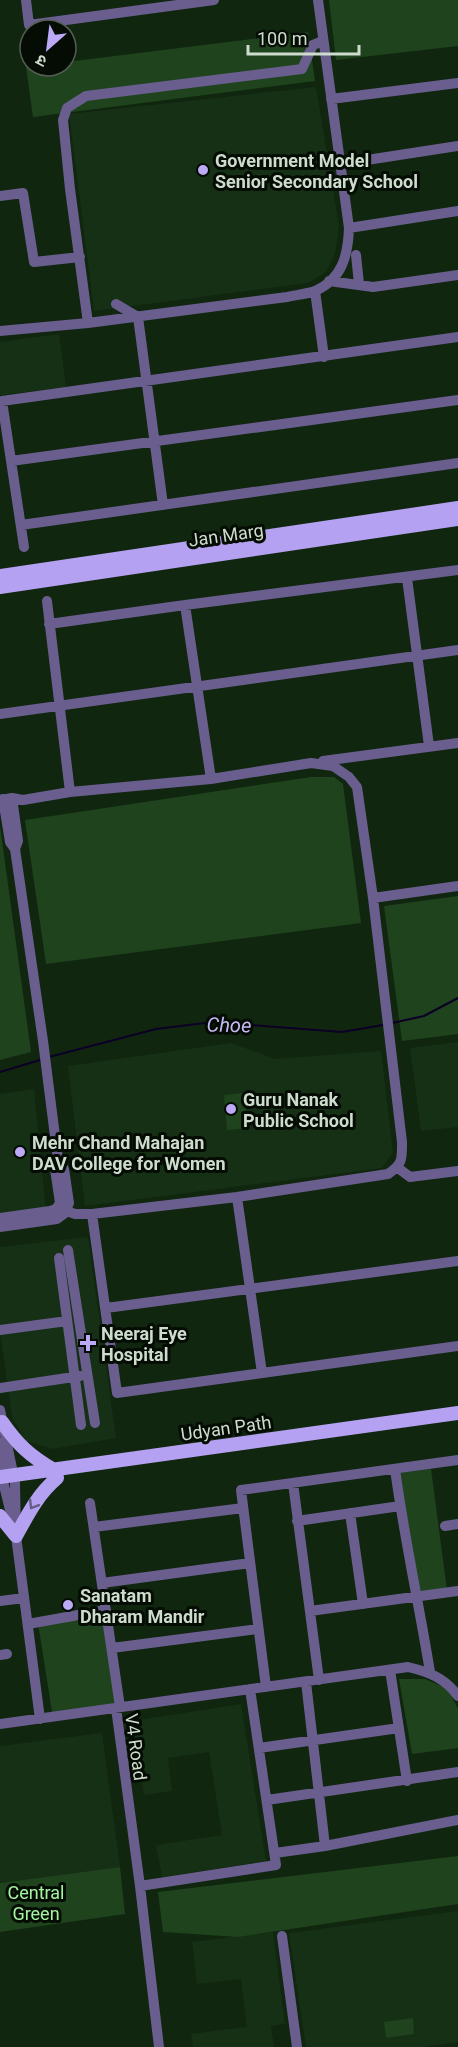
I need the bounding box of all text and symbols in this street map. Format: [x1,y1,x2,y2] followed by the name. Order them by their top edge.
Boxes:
[18,18,78,78] north arrow
[248,18,359,56] scale bar
[257,28,308,49] text: 100 m
[32,50,50,71] text: उ
[215,150,418,192] place label: Government Model Senior Secondary School
[196,163,210,177] marker: Government Model Senior Secondary School
[187,519,265,551] street label: Jan Marg
[206,1013,252,1037] water label: Choe
[243,1089,354,1131] place label: Guru Nanak Public School
[224,1102,238,1116] marker: Guru Nanak Public School
[32,1132,226,1174] place label: Mehr Chand Mahajan DAV College for Women
[13,1145,27,1159] marker: Mehr Chand Mahajan DAV College for Women
[101,1323,187,1365] place label: Neeraj Eye Hospital
[79,1334,97,1352] marker: Neeraj Eye Hospital
[179,1411,273,1445] street label: Udyan Path
[30,1498,41,1509] one-way arrow
[80,1585,205,1627] place label: Sanatam Dharam Mandir
[61,1598,75,1612] marker: Sanatam Dharam Mandir
[121,1712,151,1782] street label: V4 Road
[7,1882,65,1924] park label: Central Green

